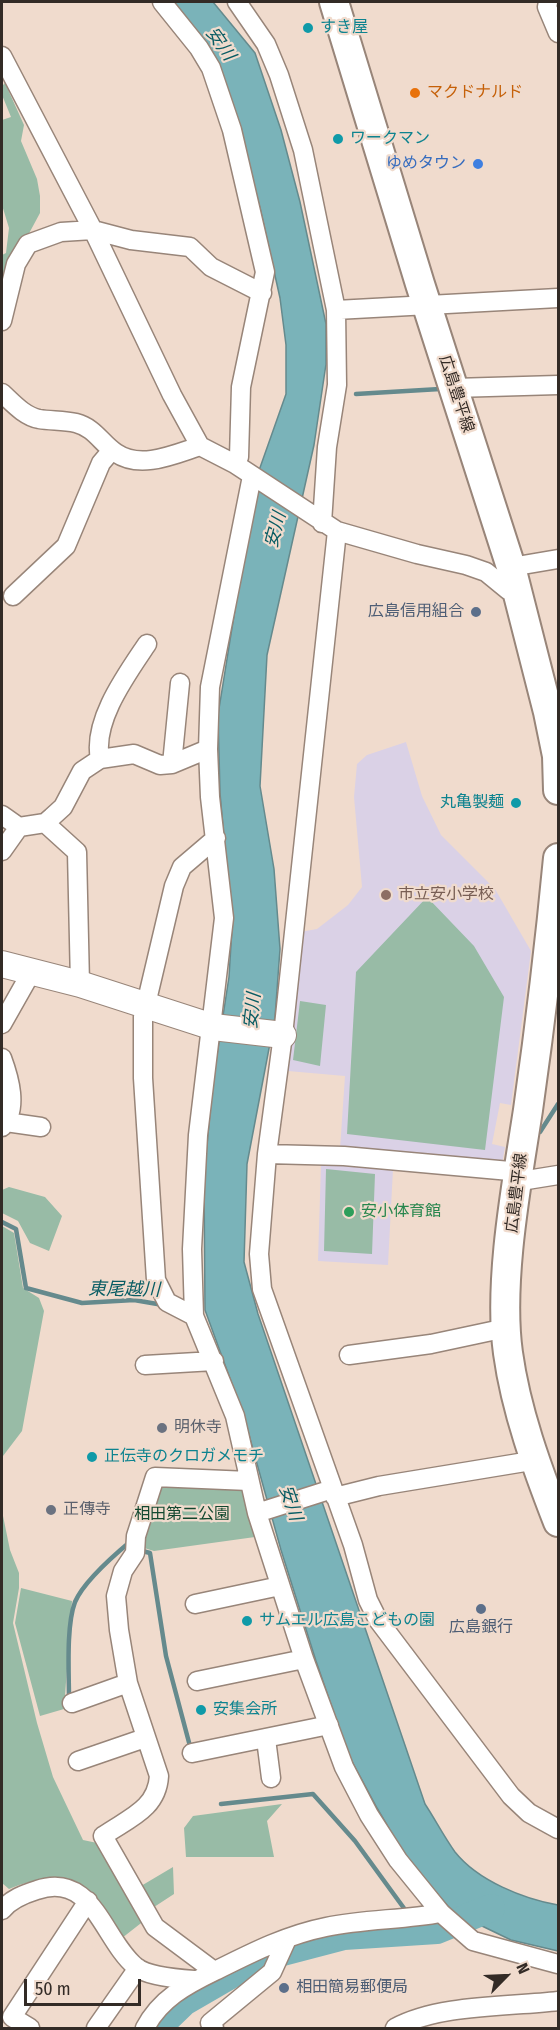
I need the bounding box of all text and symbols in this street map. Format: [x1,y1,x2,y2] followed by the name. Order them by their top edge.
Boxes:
[320,18,368,38] place label: すき屋
[301,21,315,35] marker: すき屋
[201,23,239,65] water label: 安川
[427,83,523,103] place label: マクドナルド
[408,86,422,100] marker: マクドナルド
[350,129,430,149] place label: ワークマン
[331,132,345,146] marker: ワークマン
[386,154,466,174] place label: ゆめタウン
[471,157,485,171] marker: ゆめタウン
[435,353,477,435] street label: 広島豊平線
[261,510,291,550] water label: 安川
[368,602,464,622] place label: 広島信用組合
[469,605,483,619] marker: 広島信用組合
[440,793,504,813] place label: 丸亀製麺
[509,796,523,810] marker: 丸亀製麺
[398,885,494,905] place label: 市立安小学校
[379,888,393,902] marker: 市立安小学校
[240,992,266,1030] water label: 安川
[503,1152,531,1234] street label: 広島豊平線
[361,1202,441,1222] place label: 安小体育館
[342,1205,356,1219] marker: 安小体育館
[88,1279,160,1301] water label: 東尾越川
[174,1418,222,1438] place label: 明休寺
[155,1421,169,1435] marker: 明休寺
[104,1447,264,1467] place label: 正伝寺のクロガメモチ
[85,1450,99,1464] marker: 正伝寺のクロガメモチ
[274,1482,306,1524] water label: 安川
[63,1500,111,1520] place label: 正傳寺
[44,1503,58,1517] marker: 正傳寺
[134,1505,230,1525] park label: 相田第二公園
[474,1602,488,1616] marker: 広島銀行
[259,1611,435,1631] place label: サムエル広島こどもの園
[240,1614,254,1628] marker: サムエル広島こどもの園
[449,1618,513,1638] place label: 広島銀行
[213,1700,277,1720] place label: 安集会所
[194,1703,208,1717] marker: 安集会所
[476,1946,536,2006] north arrow
[512,1960,534,1977] text: N
[27,1967,144,2005] scale bar
[35,1978,71,2000] text: 50 m
[296,1978,408,1998] place label: 相田簡易郵便局
[277,1981,291,1995] marker: 相田簡易郵便局

